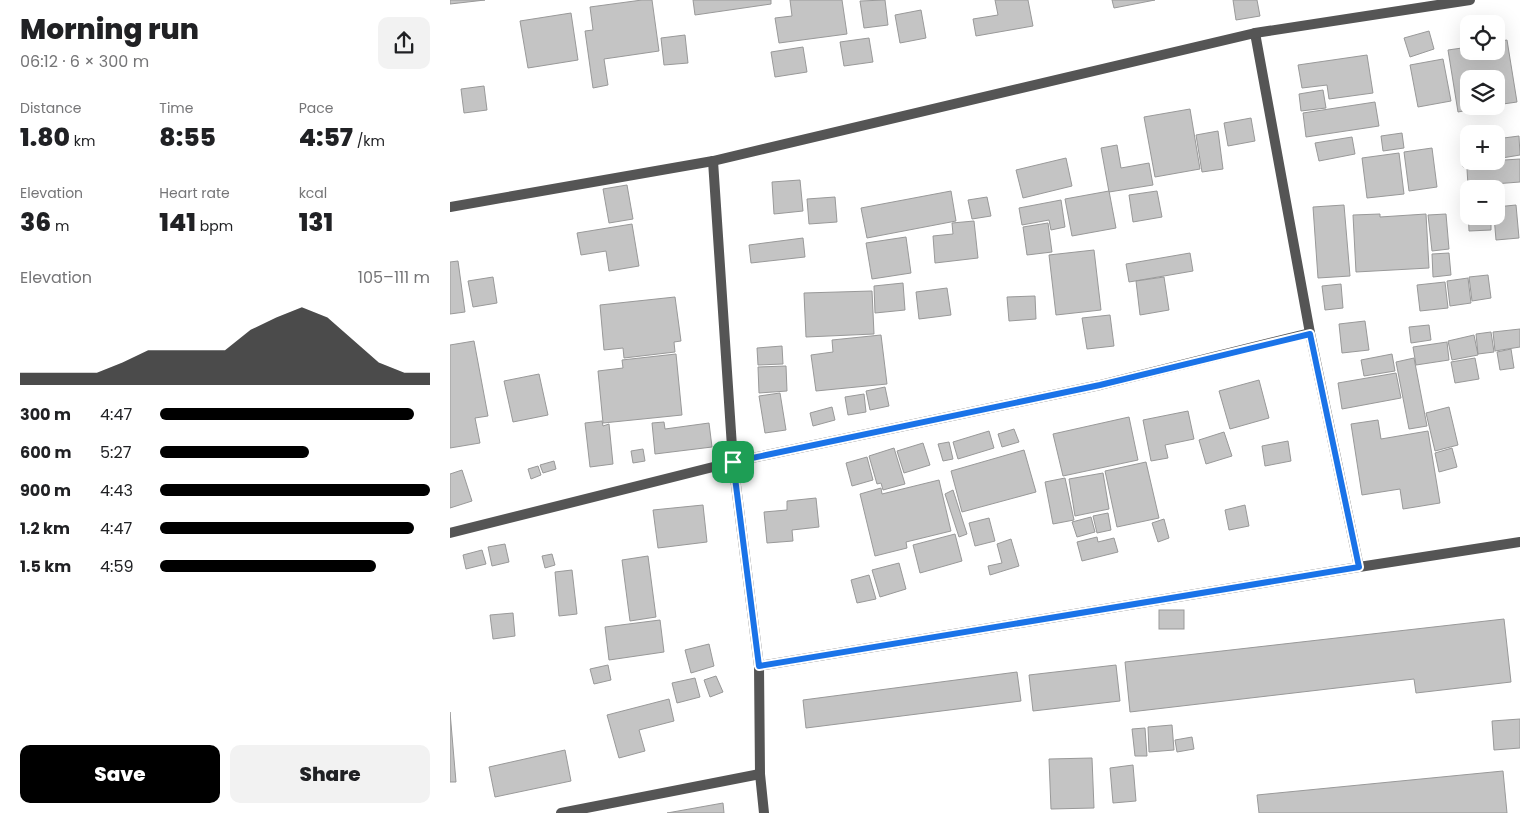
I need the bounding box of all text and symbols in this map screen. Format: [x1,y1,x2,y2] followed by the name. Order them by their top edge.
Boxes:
[20,10,199,49] text: Morning run
[1460,15,1505,225] map controls
[1460,15,1505,60] button: locate
[378,17,430,69] button: share
[20,50,149,73] text: 06:12 · 6 × 300 m
[1460,70,1505,115] button: layers
[20,98,81,118] text: Distance
[159,98,193,118] text: Time
[299,98,333,118] text: Pace
[20,120,70,155] text: 1.80
[159,120,216,155] text: 8:55
[299,120,353,155] text: 4:57
[1460,125,1505,170] button: +
[70,131,95,151] text: km
[353,131,385,151] text: /km
[1460,180,1505,225] button: −
[20,183,83,203] text: Elevation
[159,183,230,203] text: Heart rate
[299,183,327,203] text: kcal
[20,205,51,240] text: 36
[159,205,196,240] text: 141
[299,205,333,240] text: 131
[51,216,69,236] text: m
[196,216,233,236] text: bpm
[20,266,92,289] text: Elevation
[358,266,430,289] text: 105–111 m
[20,403,71,426] text: 300 m
[100,403,132,426] text: 4:47
[20,441,71,464] text: 600 m
[100,441,131,464] text: 5:27
[712,441,754,483] pin
[719,448,747,476] icon: arrive
[20,479,71,502] text: 900 m
[100,479,133,502] text: 4:43
[20,517,70,540] text: 1.2 km
[100,517,132,540] text: 4:47
[20,555,71,578] text: 1.5 km
[100,555,134,578] text: 4:59
[20,745,220,803] button: Save
[230,745,430,803] button: Share

